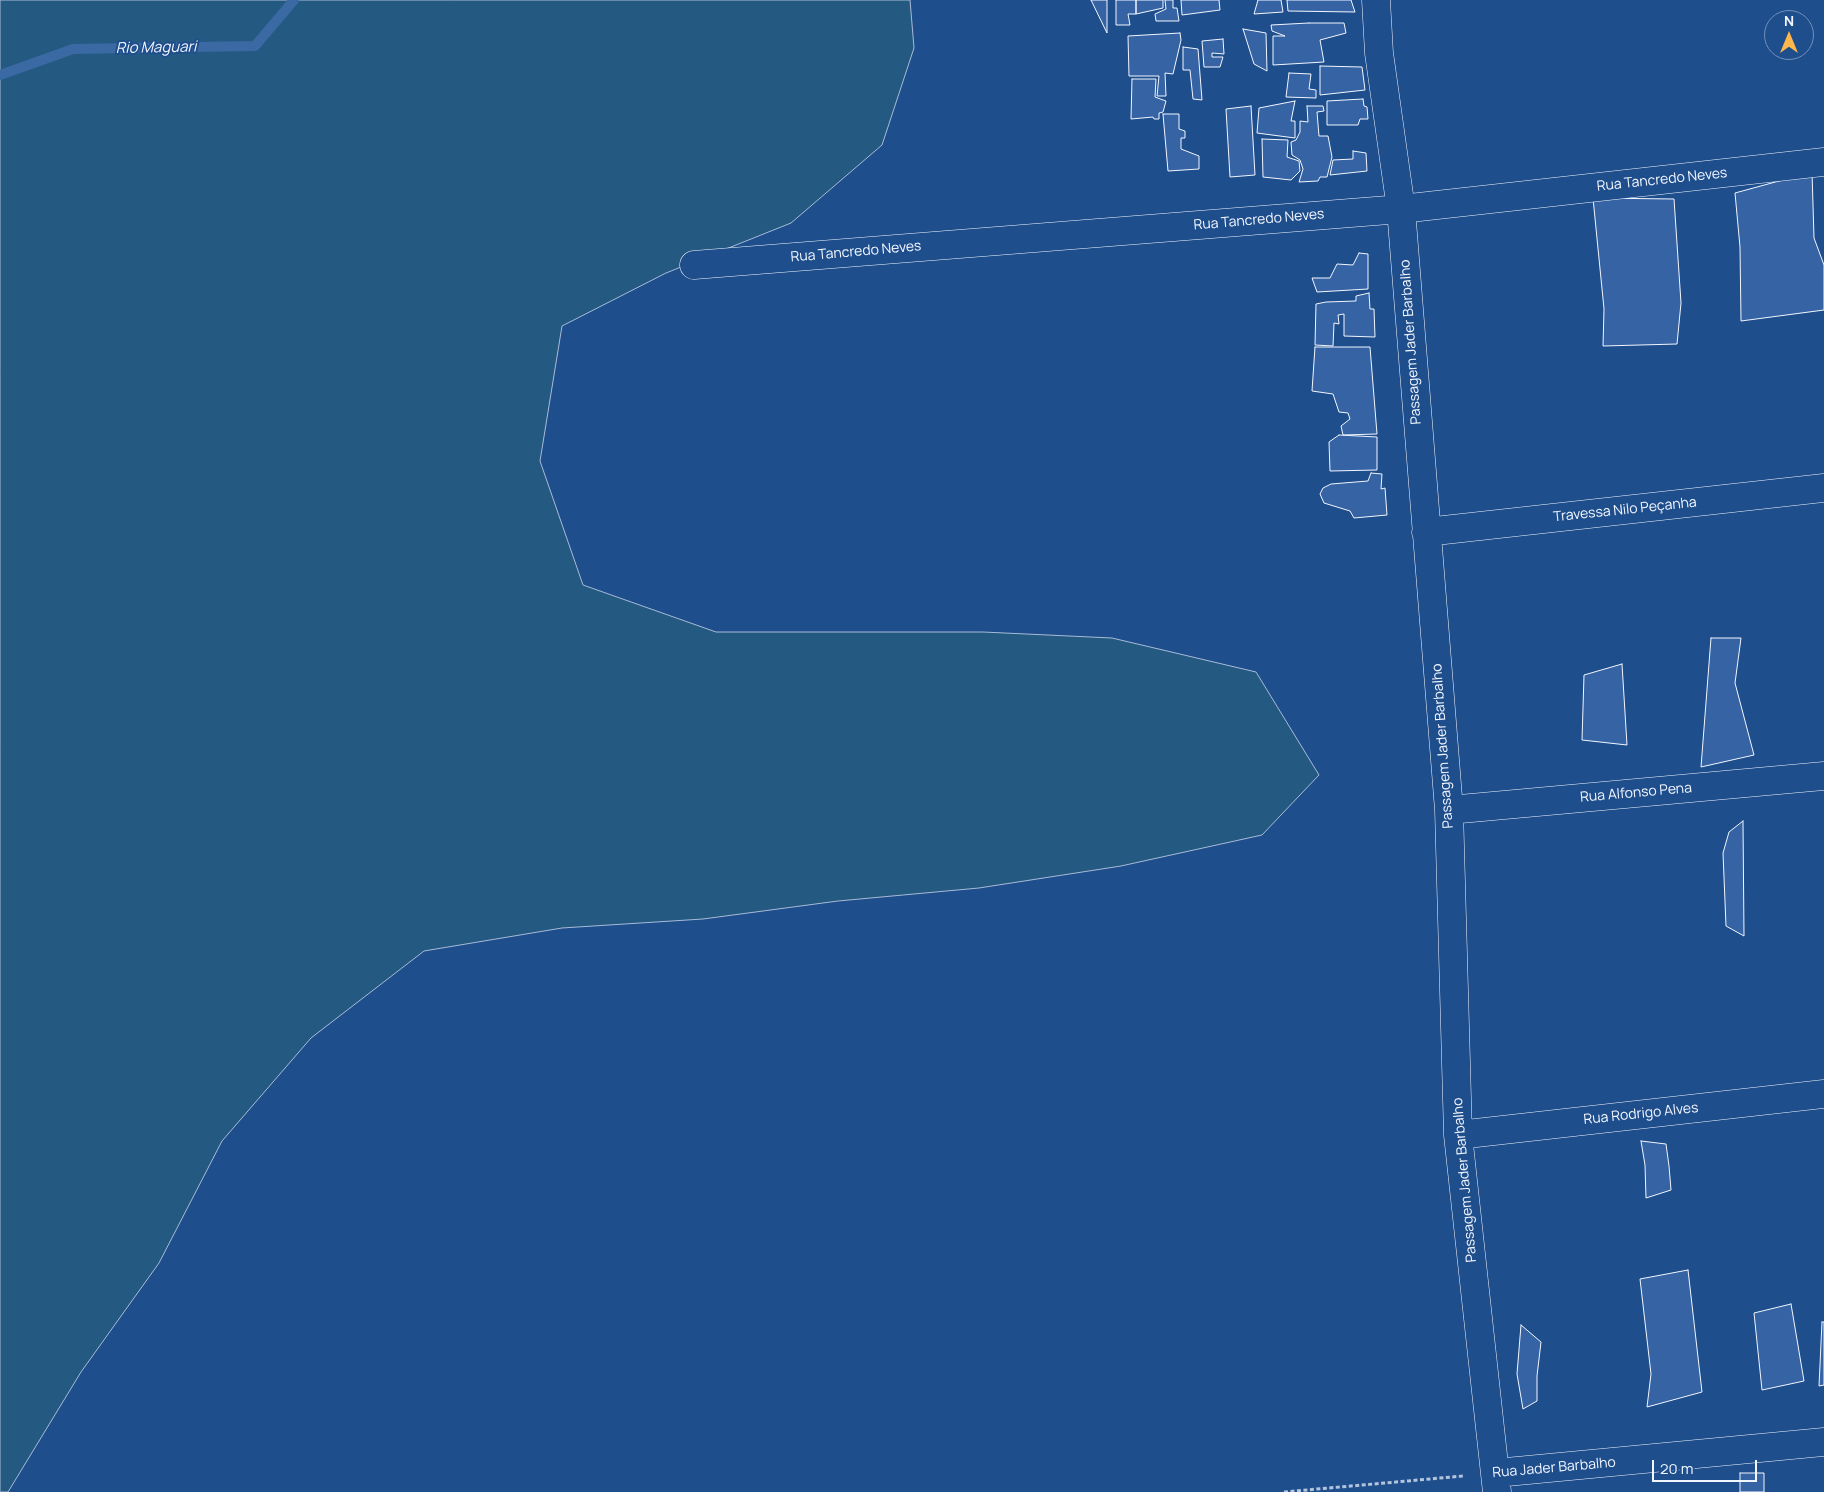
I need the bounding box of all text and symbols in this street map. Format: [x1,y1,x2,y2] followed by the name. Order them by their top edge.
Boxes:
[1764,10,1814,60] north arrow
[1784,11,1794,30] text: N
[115,38,197,58] water label: Rio Maguari
[1596,165,1728,195] street label: Rua Tancredo Neves
[1193,206,1325,234] street label: Rua Tancredo Neves
[790,238,922,266] street label: Rua Tancredo Neves
[1397,259,1425,425] street label: Passagem Jader Barbalho
[1553,494,1697,526] street label: Travessa Nilo Peçanha
[1429,663,1457,829] street label: Passagem Jader Barbalho
[1579,780,1693,806] street label: Rua Alfonso Pena
[1449,1097,1481,1263] street label: Passagem Jader Barbalho
[1583,1100,1699,1128] street label: Rua Rodrigo Alves
[1654,1450,1759,1482] scale bar
[1492,1454,1616,1482] street label: Rua Jader Barbalho
[1660,1458,1693,1479] text: 20 m

